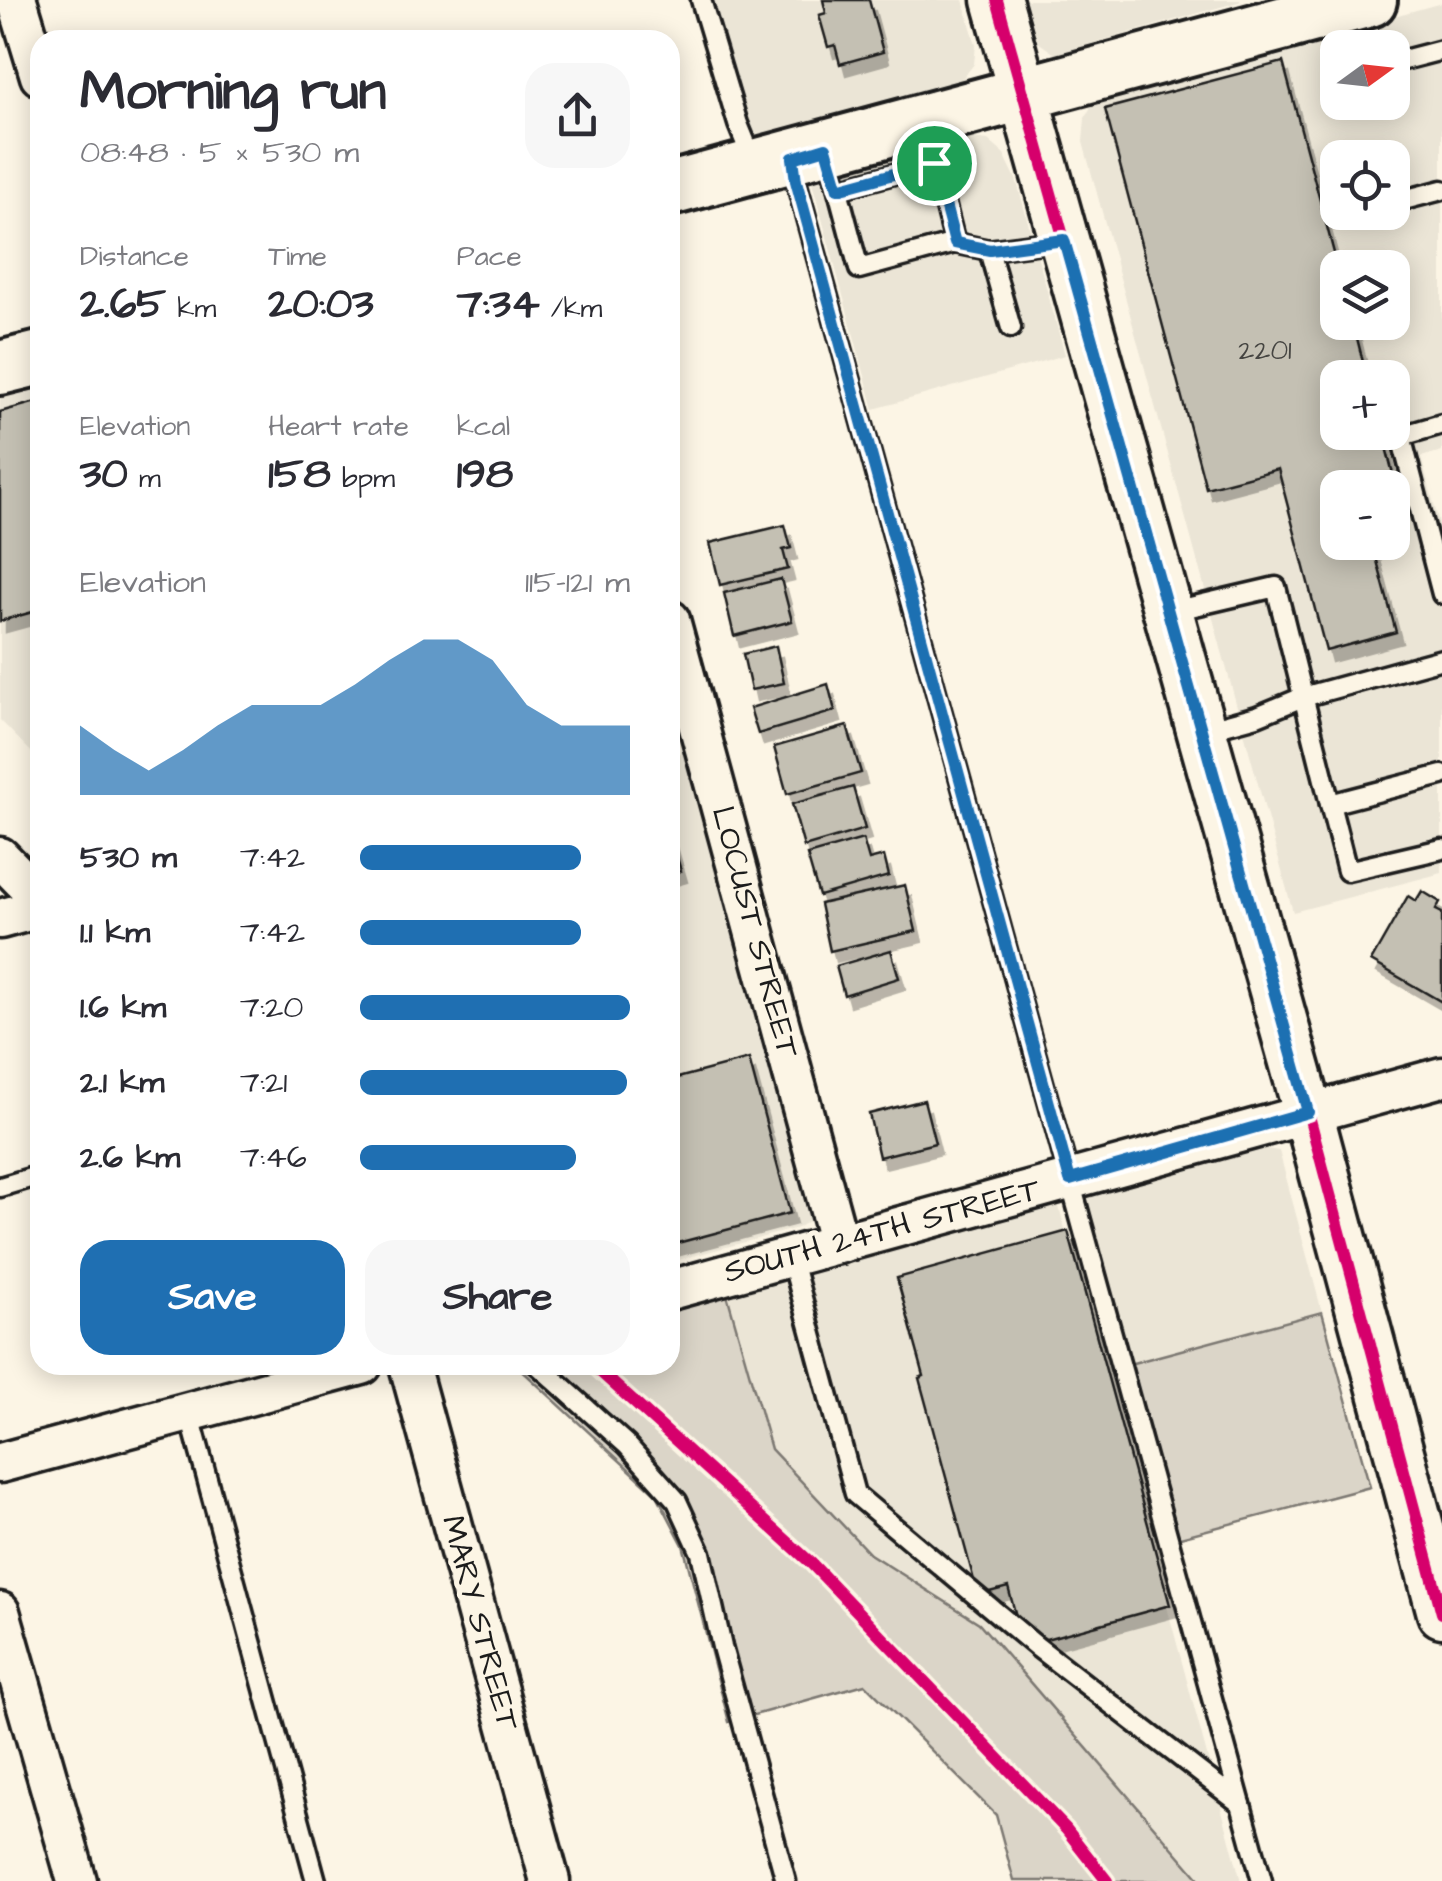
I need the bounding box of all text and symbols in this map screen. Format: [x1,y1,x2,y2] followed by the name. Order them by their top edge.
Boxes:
[1320,30,1410,120] north arrow
[1320,30,1410,560] map controls
[80,54,386,130] text: Morning run
[525,63,630,168] button: share
[892,121,977,206] pin
[80,130,359,175] text: 08:48 · 5 × 530 m
[907,136,962,191] icon: arrive
[1320,140,1410,230] button: locate
[80,237,189,276] text: Distance
[268,237,327,276] text: Time
[457,237,522,276] text: Pace
[1320,250,1410,340] button: layers
[80,276,166,334] text: 2.65
[268,276,374,334] text: 20:03
[457,276,539,334] text: 7:34
[166,289,216,328] text: km
[539,289,602,328] text: /km
[1238,331,1292,370] house number: 2201
[1320,360,1410,450] button: +
[80,407,190,446] text: Elevation
[268,407,409,446] text: Heart rate
[457,407,510,446] text: kcal
[80,446,128,504] text: 30
[268,446,331,504] text: 158
[457,446,513,504] text: 198
[128,459,161,498] text: m
[331,459,395,498] text: bpm
[1320,470,1410,560] button: −
[80,560,206,605] text: Elevation
[525,560,630,605] text: 115–121 m
[700,801,810,1063] street label: LOCUST STREET
[80,835,177,880] text: 530 m
[240,835,305,880] text: 7:42
[80,910,150,955] text: 1.1 km
[240,910,305,955] text: 7:42
[80,985,166,1030] text: 1.6 km
[240,985,304,1030] text: 7:20
[80,1060,164,1105] text: 2.1 km
[240,1060,287,1105] text: 7:21
[80,1135,180,1180] text: 2.6 km
[240,1135,307,1180] text: 7:46
[719,1167,1045,1295] street label: SOUTH 24TH STREET
[80,1240,345,1355] button: Save
[365,1240,630,1355] button: Share
[430,1511,530,1736] street label: MARY STREET

